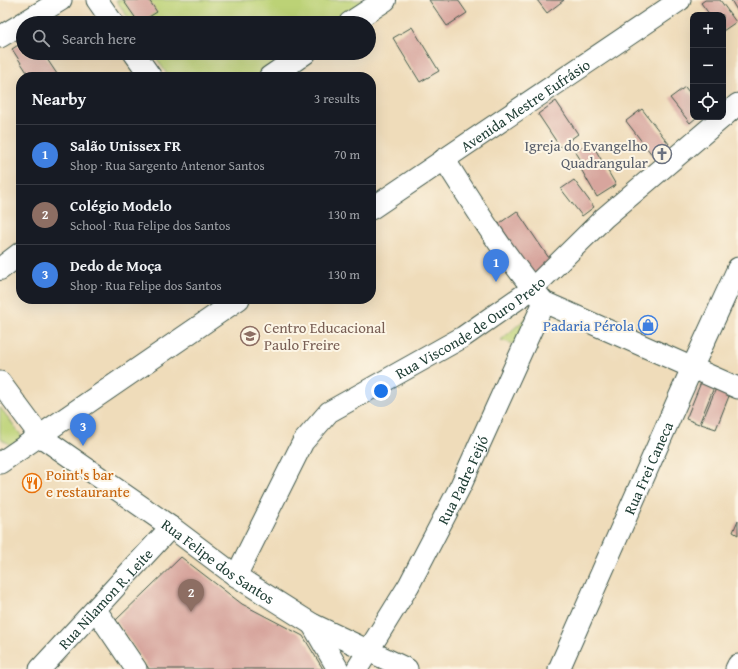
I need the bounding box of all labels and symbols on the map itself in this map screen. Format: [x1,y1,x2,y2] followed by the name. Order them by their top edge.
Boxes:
[456,53,594,156] street label: Avenida Mestre Eufrásio
[524,135,648,173] place label: Igreja do Evangelho Quadrangular
[651,143,673,165] church icon: Igreja do Evangelho Quadrangular
[483,249,509,282] pin: 1
[391,271,550,384] street label: Rua Visconde de Ouro Preto
[637,314,659,336] shop icon: Padaria Pérola
[543,315,634,336] place label: Padaria Pérola
[264,317,386,355] place label: Centro Educacional Paulo Freire
[239,325,261,347] school or university icon: Centro Educacional Paulo Freire
[371,381,391,401] your location
[70,413,96,446] pin: 3
[618,418,678,518] street label: Rua Frei Caneca
[432,431,493,528] street label: Rua Padre Feijó
[46,464,130,502] place label: Point's bar e restaurante
[21,472,43,494] restaurant icon: Point's bar e restaurante
[158,513,279,608] street label: Rua Felipe dos Santos
[53,543,157,654] street label: Rua Nilamon R. Leite
[178,579,204,612] pin: 2

